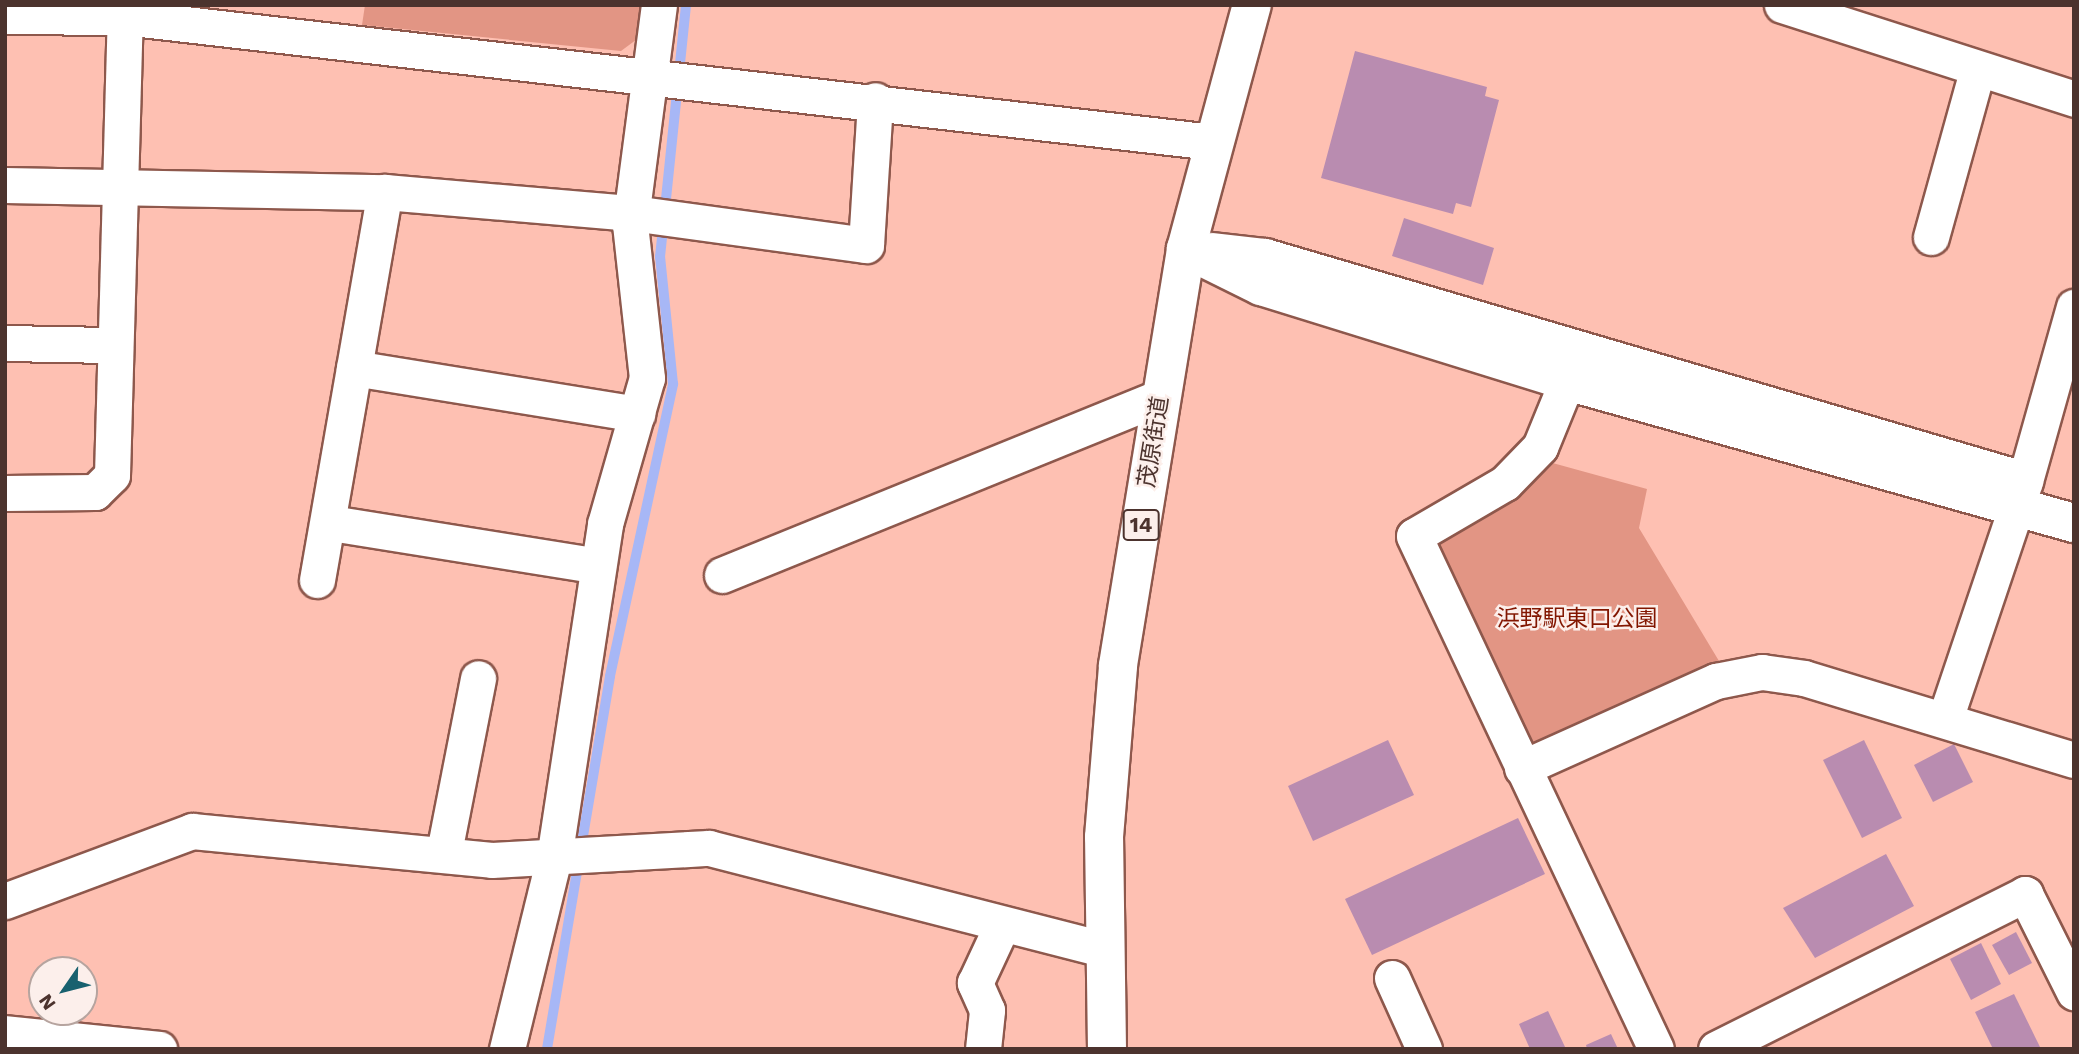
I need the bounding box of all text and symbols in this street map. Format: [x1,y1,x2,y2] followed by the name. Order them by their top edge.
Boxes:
[1133,394,1175,490] street label: 茂原街道
[1122,508,1160,542] road number: 14
[1497,605,1657,633] park label: 浜野駅東口公園
[28,956,98,1026] north arrow
[34,990,60,1015] text: N

